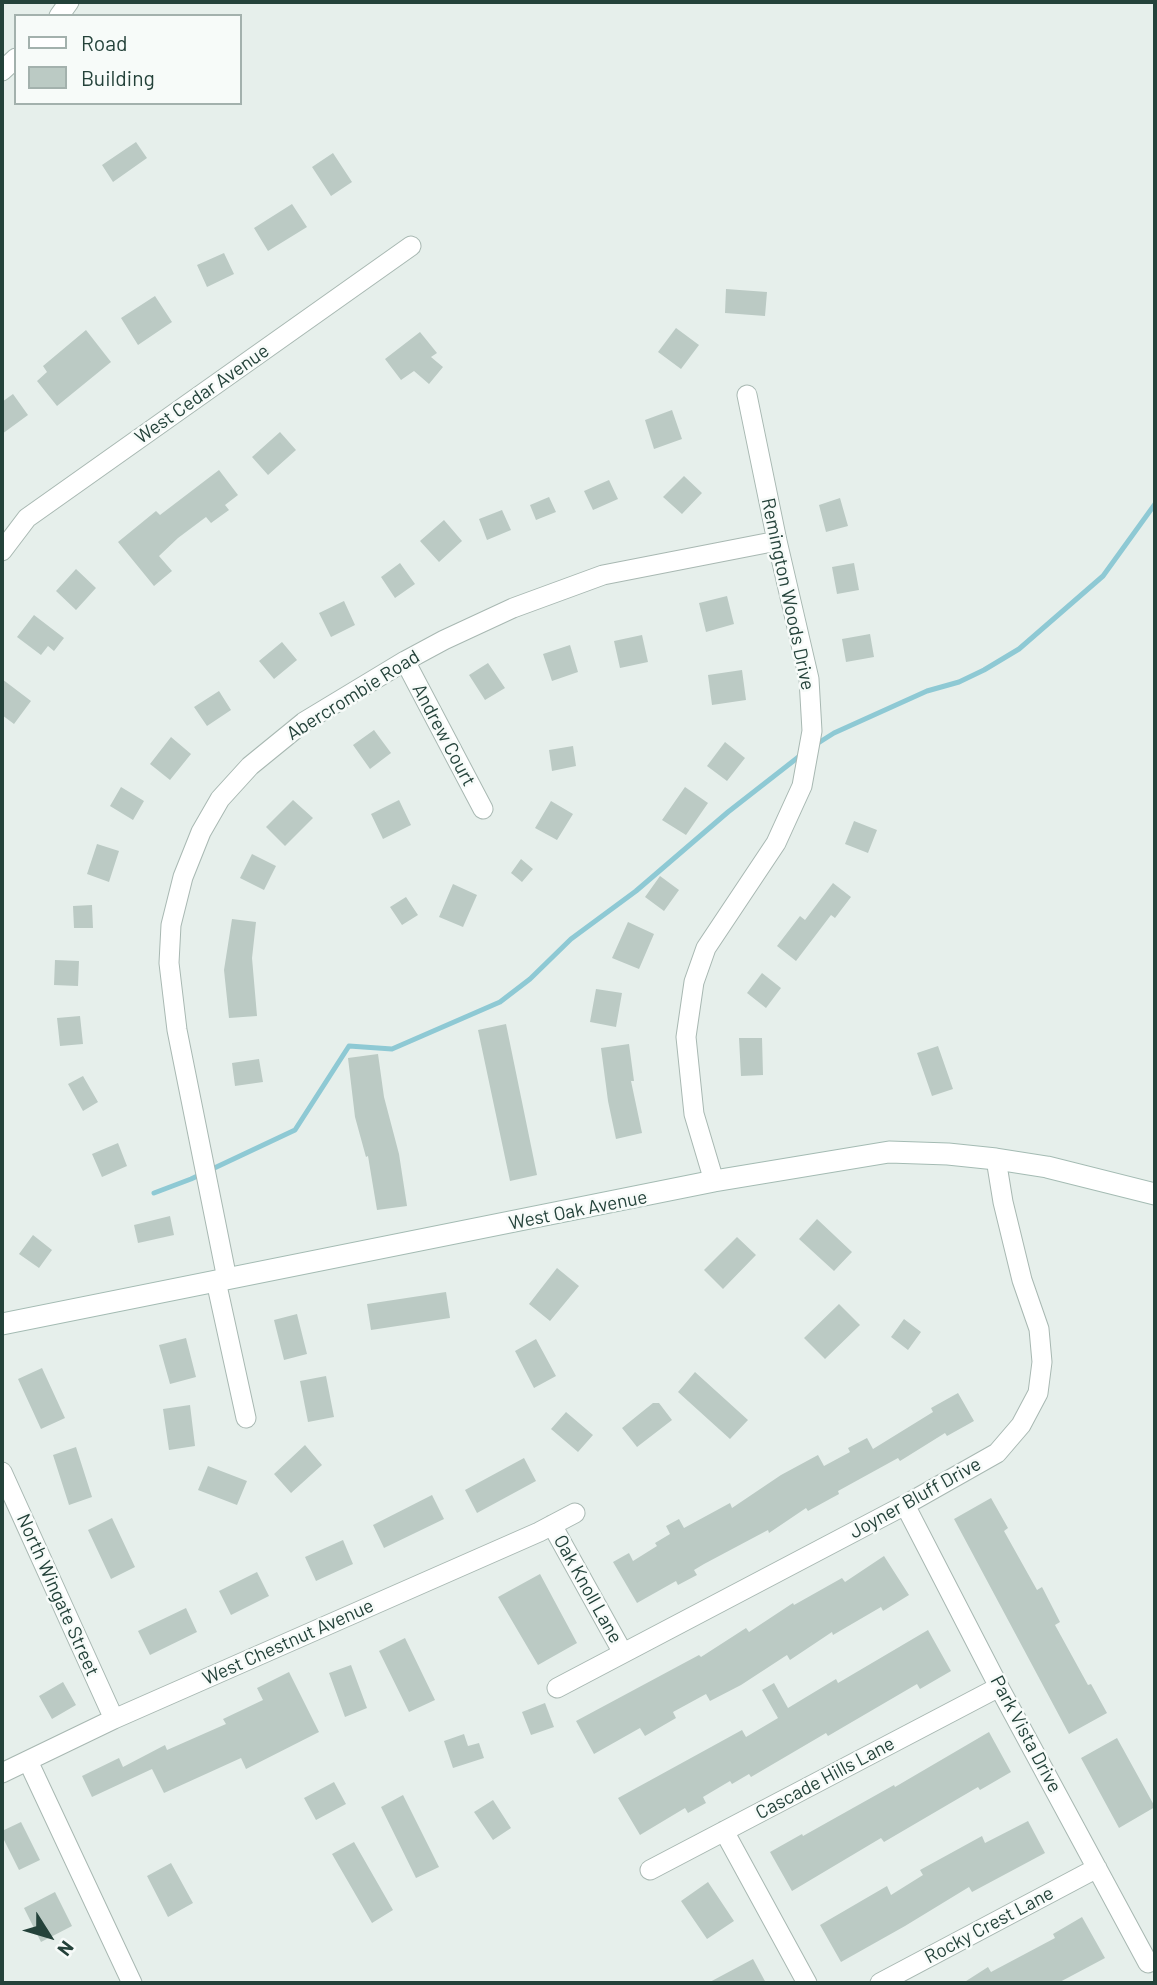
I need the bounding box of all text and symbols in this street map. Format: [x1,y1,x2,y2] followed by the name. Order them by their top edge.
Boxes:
[14,14,242,105] legend
[81,30,127,55] text: Road
[81,65,155,90] text: Building
[131,339,273,449] street label: West Cedar Avenue
[756,496,820,692] street label: Remington Woods Drive
[282,645,424,745] street label: Abercrombie Road
[408,680,480,790] street label: Andrew Court
[507,1185,649,1235] street label: West Oak Avenue
[845,1452,985,1544] street label: Joyner Bluff Drive
[12,1510,104,1680] street label: North Wingate Street
[549,1531,627,1647] street label: Oak Knoll Lane
[199,1594,377,1690] street label: West Chestnut Avenue
[986,1672,1066,1796] street label: Park Vista Drive
[752,1732,898,1824] street label: Cascade Hills Lane
[921,1881,1057,1969] street label: Rocky Crest Lane
[14,1901,84,1971] north arrow
[53,1937,79,1961] text: N

